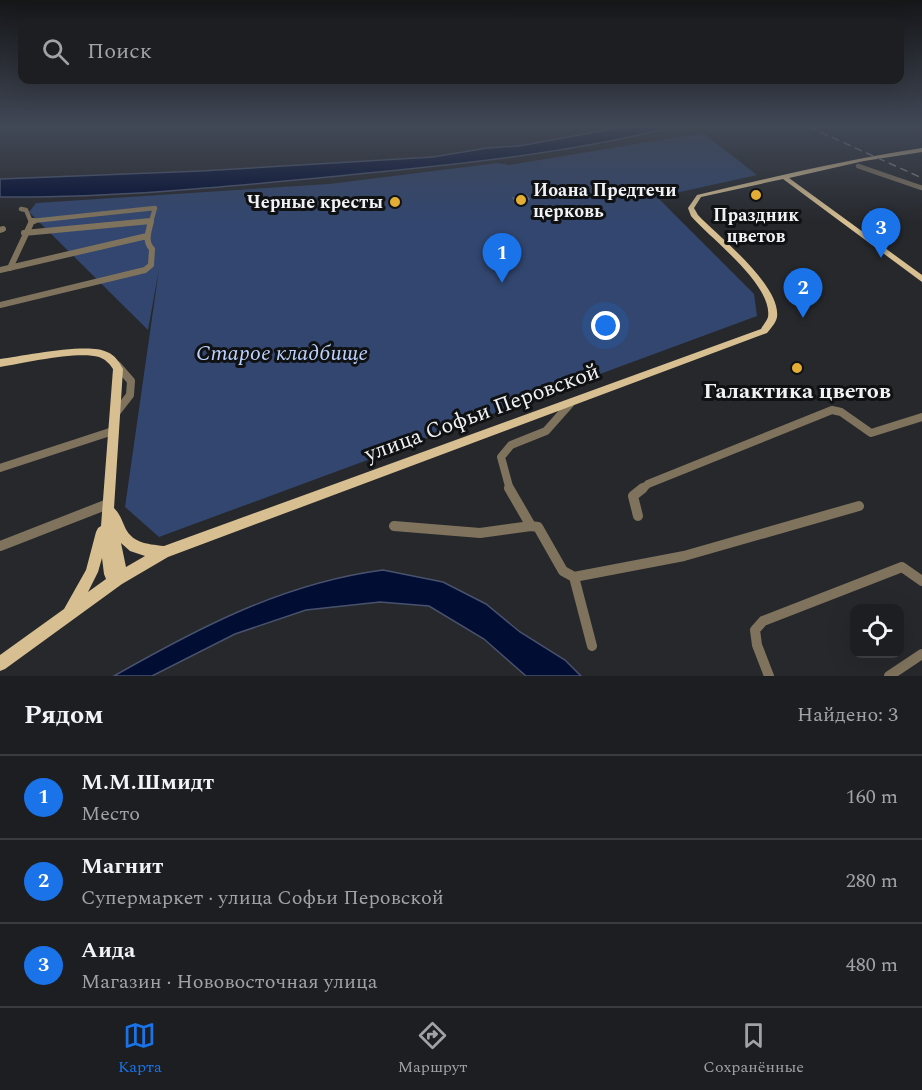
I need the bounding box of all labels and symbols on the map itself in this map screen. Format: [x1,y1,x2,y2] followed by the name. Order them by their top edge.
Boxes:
[533,177,677,225] place label: Иоана Предтечи церковь
[749,188,763,202] marker: Праздник цветов
[247,189,383,216] place label: Черные кресты
[514,193,528,207] marker: Иоана Предтечи церковь
[388,195,402,209] marker: Черные кресты
[713,202,799,250] place label: Праздник цветов
[862,208,900,258] pin: 3
[482,234,522,283] pin: 1
[784,268,822,318] pin: 2
[591,311,620,340] your location
[196,337,368,370] park label: Старое кладбище
[359,355,604,471] street label: улица Софьи Перовской
[790,361,804,375] marker: Галактика цветов
[703,375,891,408] place label: Галактика цветов

